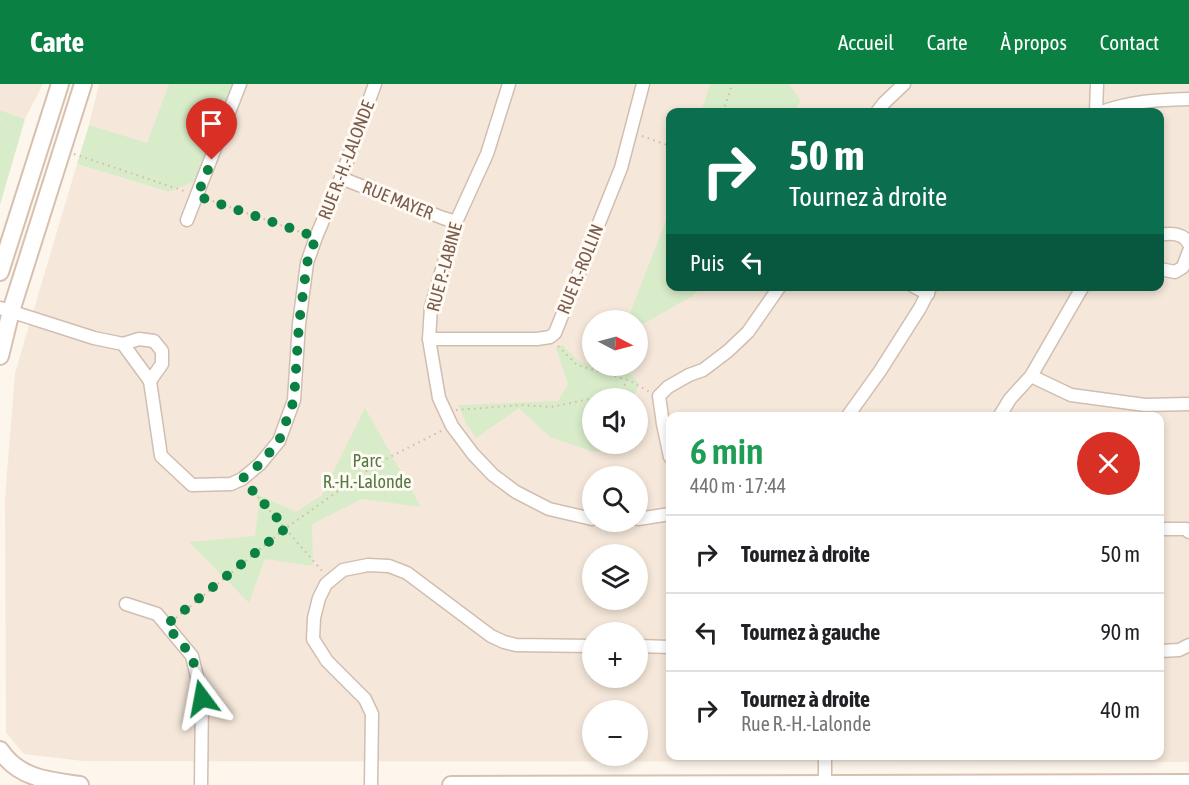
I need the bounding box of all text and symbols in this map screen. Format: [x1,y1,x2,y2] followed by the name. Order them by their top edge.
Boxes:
[30,26,84,58] text: Carte
[838,30,894,54] text: Accueil
[927,30,967,54] text: Carte
[1000,30,1067,54] text: À propos
[1100,30,1159,54] text: Contact
[314,97,378,223] street label: RUE R.-H.-LALONDE
[186,98,237,160] pin
[195,107,228,140] icon: arrive
[789,131,864,179] text: 50 m
[690,132,768,210] icon: right
[360,176,436,224] street label: RUE MAYER
[789,181,947,212] text: Tournez à droite
[422,220,466,314] street label: RUE P.-LABINE
[552,221,608,317] street label: RUE R.-ROLLIN
[736,246,769,279] icon: left
[690,250,724,276] text: Puis
[582,310,648,376] north arrow
[582,310,648,766] map controls
[582,388,648,454] button: sound
[690,430,764,472] text: 6 min
[1077,432,1140,495] button: close
[323,450,411,492] park label: Parc R.-H.-Lalonde
[582,466,648,532] button: search
[690,474,786,497] text: 440 m · 17:44
[690,538,723,571] icon: right
[741,541,870,567] text: Tournez à droite
[1100,541,1140,567] text: 50 m
[582,544,648,610] button: layers
[690,616,723,649] icon: left
[741,619,880,645] text: Tournez à gauche
[1100,619,1140,645] text: 90 m
[582,622,648,688] button: +
[170,666,234,730] position arrow
[741,686,870,712] text: Tournez à droite
[690,694,723,727] icon: right
[1100,697,1140,723] text: 40 m
[582,700,648,766] button: −
[741,712,871,735] text: Rue R.-H.-Lalonde

